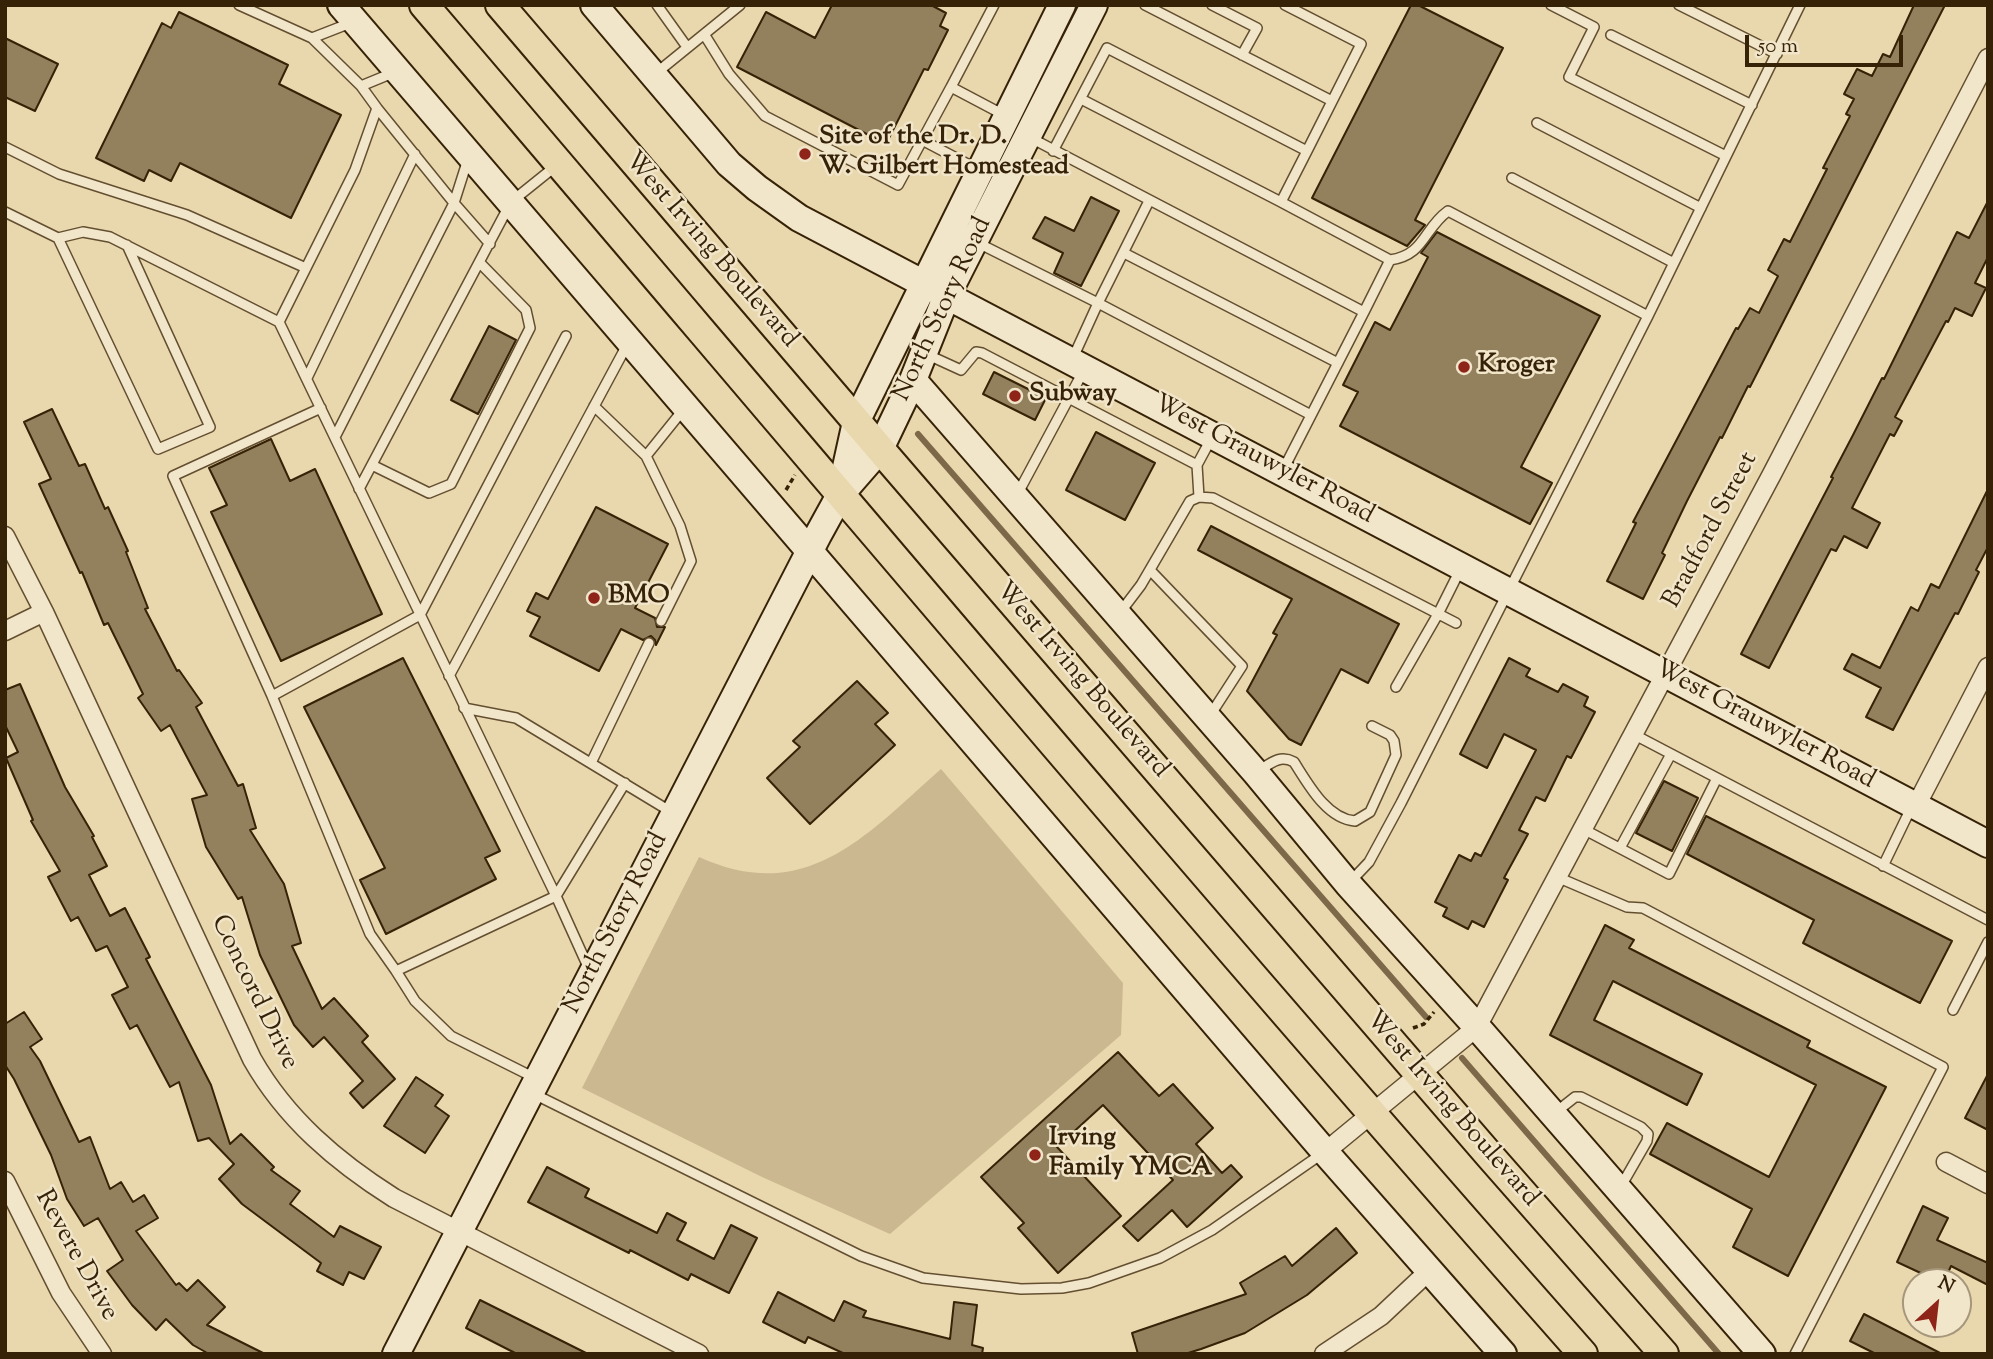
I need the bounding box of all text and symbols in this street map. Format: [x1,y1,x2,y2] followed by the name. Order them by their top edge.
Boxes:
[1748,21,1906,65] scale bar
[1758,32,1798,62] text: 50 m
[819,123,1069,184] place label: Site of the Dr. D. W. Gilbert Homestead
[797,146,813,162] marker: Site of the Dr. D. W. Gilbert Homestead
[616,147,804,355] street label: West Irving Boulevard
[888,213,1000,407] street label: North Story Road
[1478,351,1555,383] place label: Kroger
[1456,359,1472,375] marker: Kroger
[1029,380,1117,412] place label: Subway
[1007,388,1023,404] marker: Subway
[1147,390,1379,532] street label: West Grauwyler Road
[1658,448,1766,614] street label: Bradford Street
[987,577,1175,785] street label: West Irving Boulevard
[608,582,670,614] place label: BMO
[586,590,602,606] marker: BMO
[1648,655,1880,797] street label: West Grauwyler Road
[558,828,676,1020] street label: North Story Road
[202,911,304,1075] street label: Concord Drive
[1357,1006,1545,1214] street label: West Irving Boulevard
[1049,1124,1212,1186] place label: Irving Family YMCA
[1027,1147,1043,1163] marker: Irving Family YMCA
[26,1185,124,1327] street label: Revere Drive
[1902,1268,1972,1338] north arrow
[1933,1270,1959,1301] text: N

